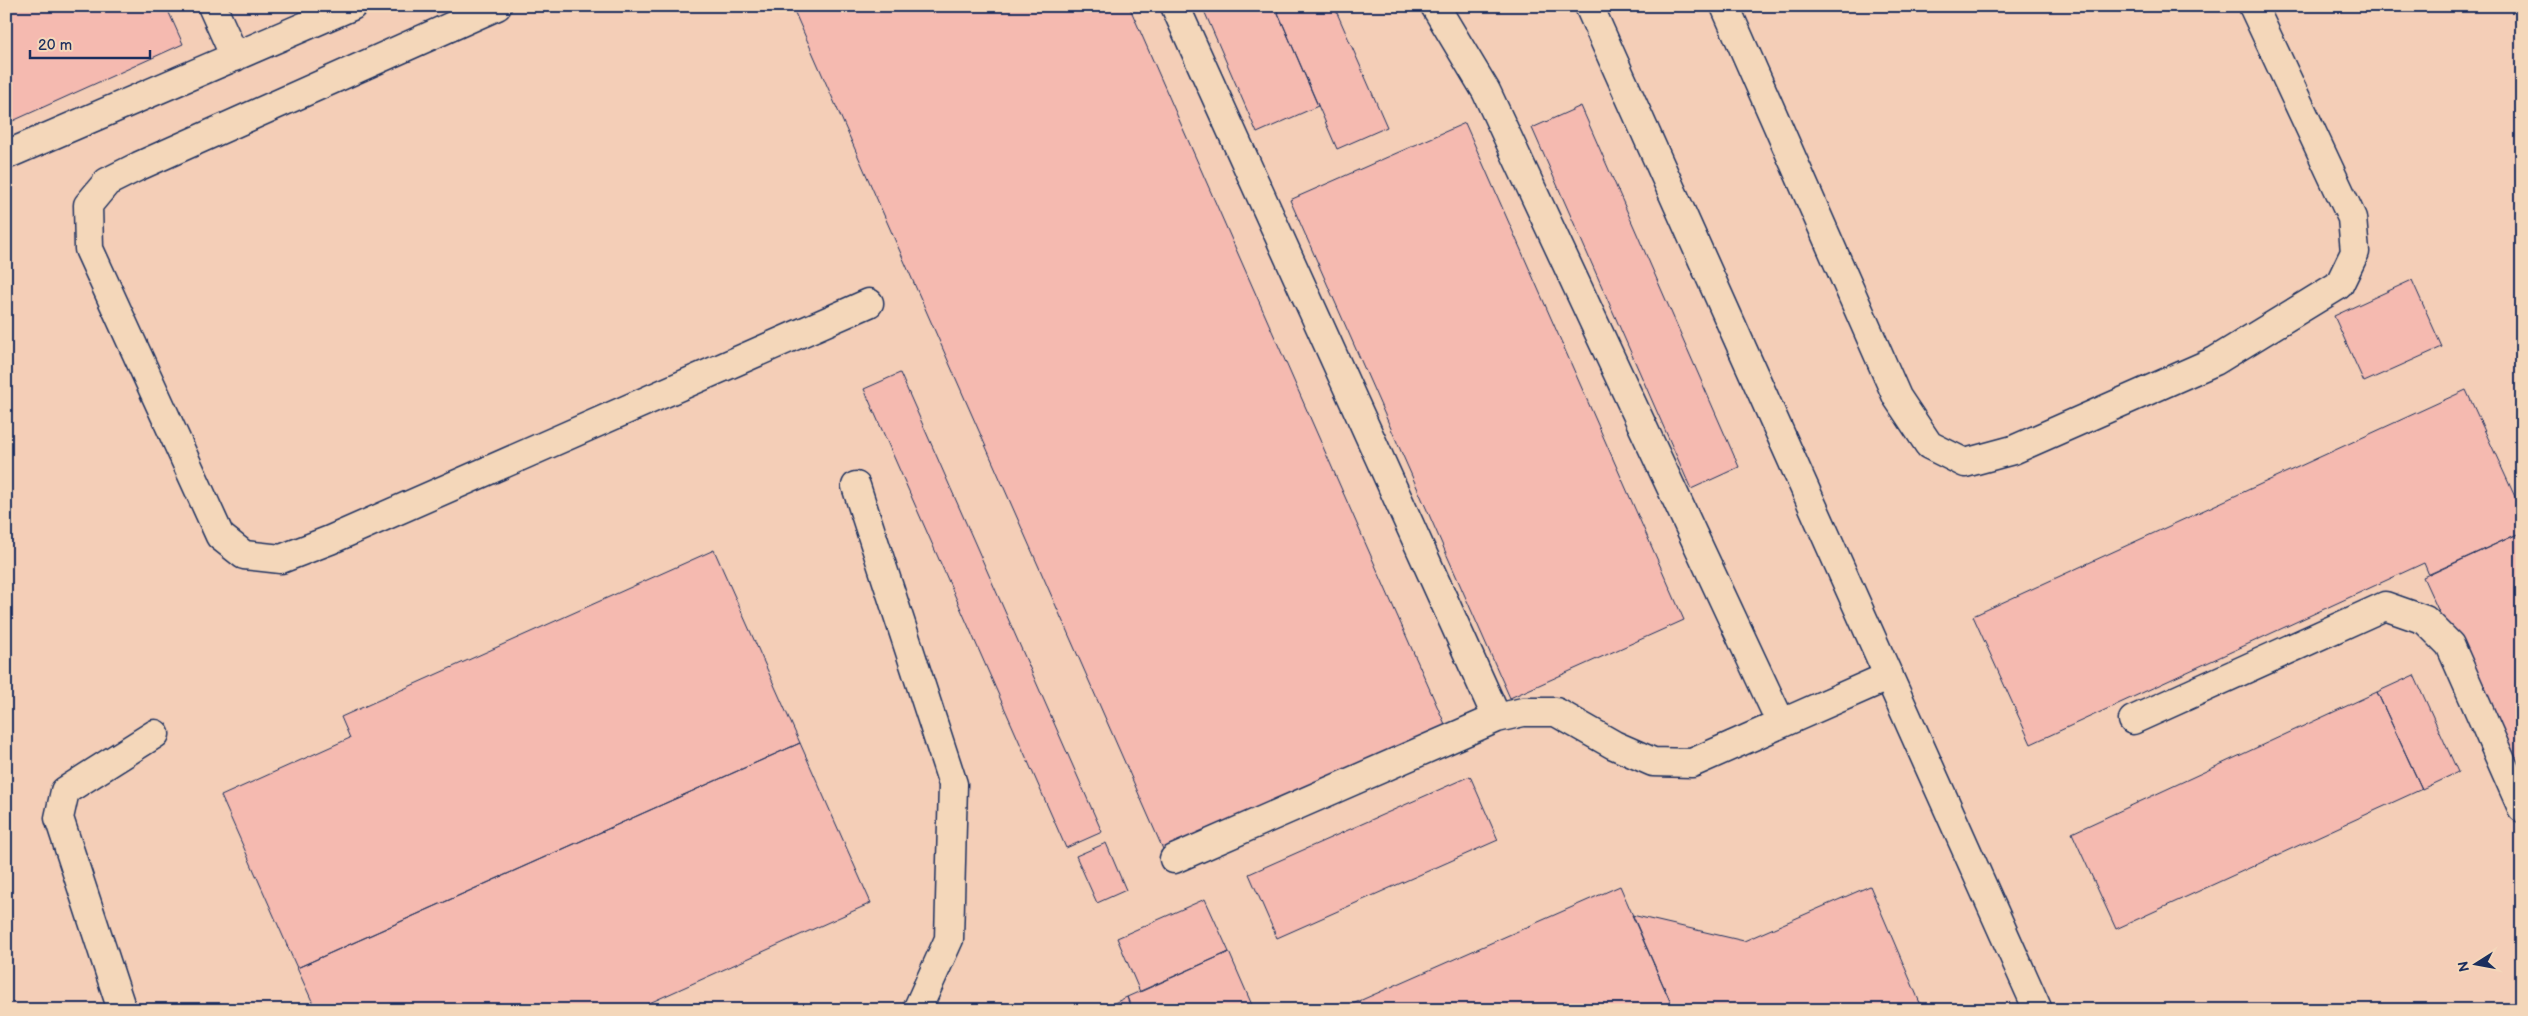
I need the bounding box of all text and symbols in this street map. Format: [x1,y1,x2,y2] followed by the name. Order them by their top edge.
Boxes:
[30,28,150,60] scale bar
[38,36,72,55] text: 20 m
[2450,938,2500,988] north arrow
[2454,960,2473,973] text: N

